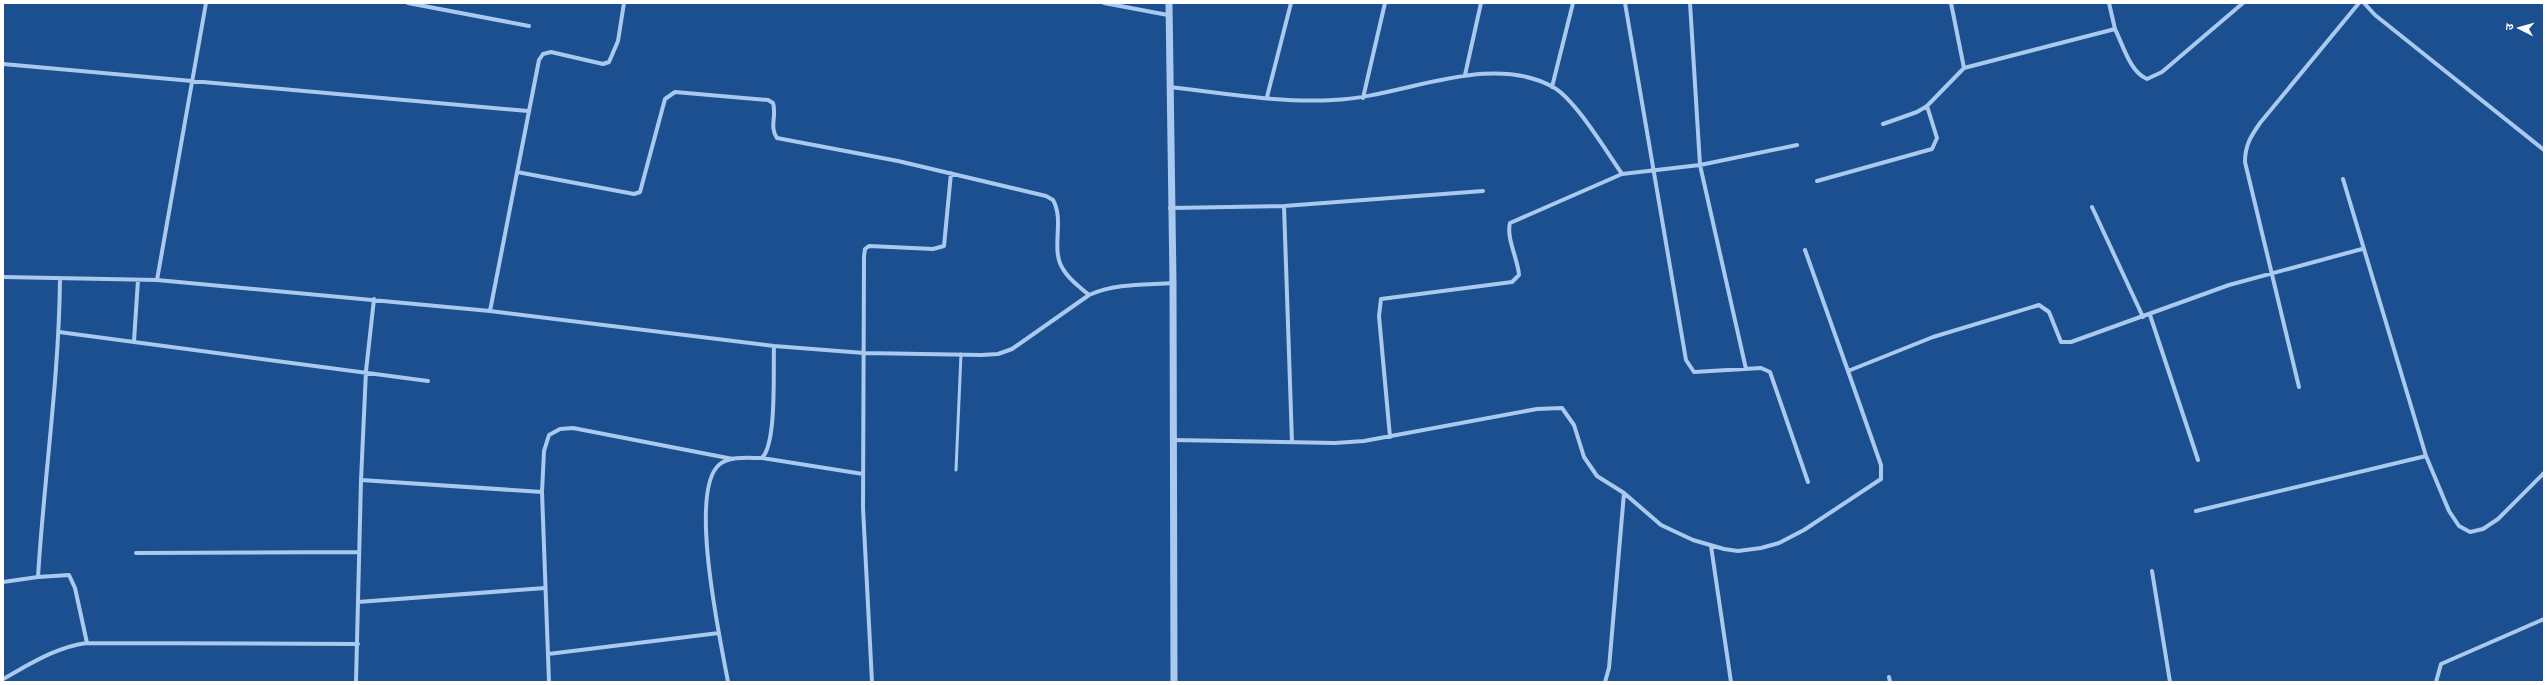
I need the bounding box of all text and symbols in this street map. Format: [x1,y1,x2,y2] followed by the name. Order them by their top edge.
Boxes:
[2499,8,2539,48] north arrow
[2503,23,2515,31] text: उ

